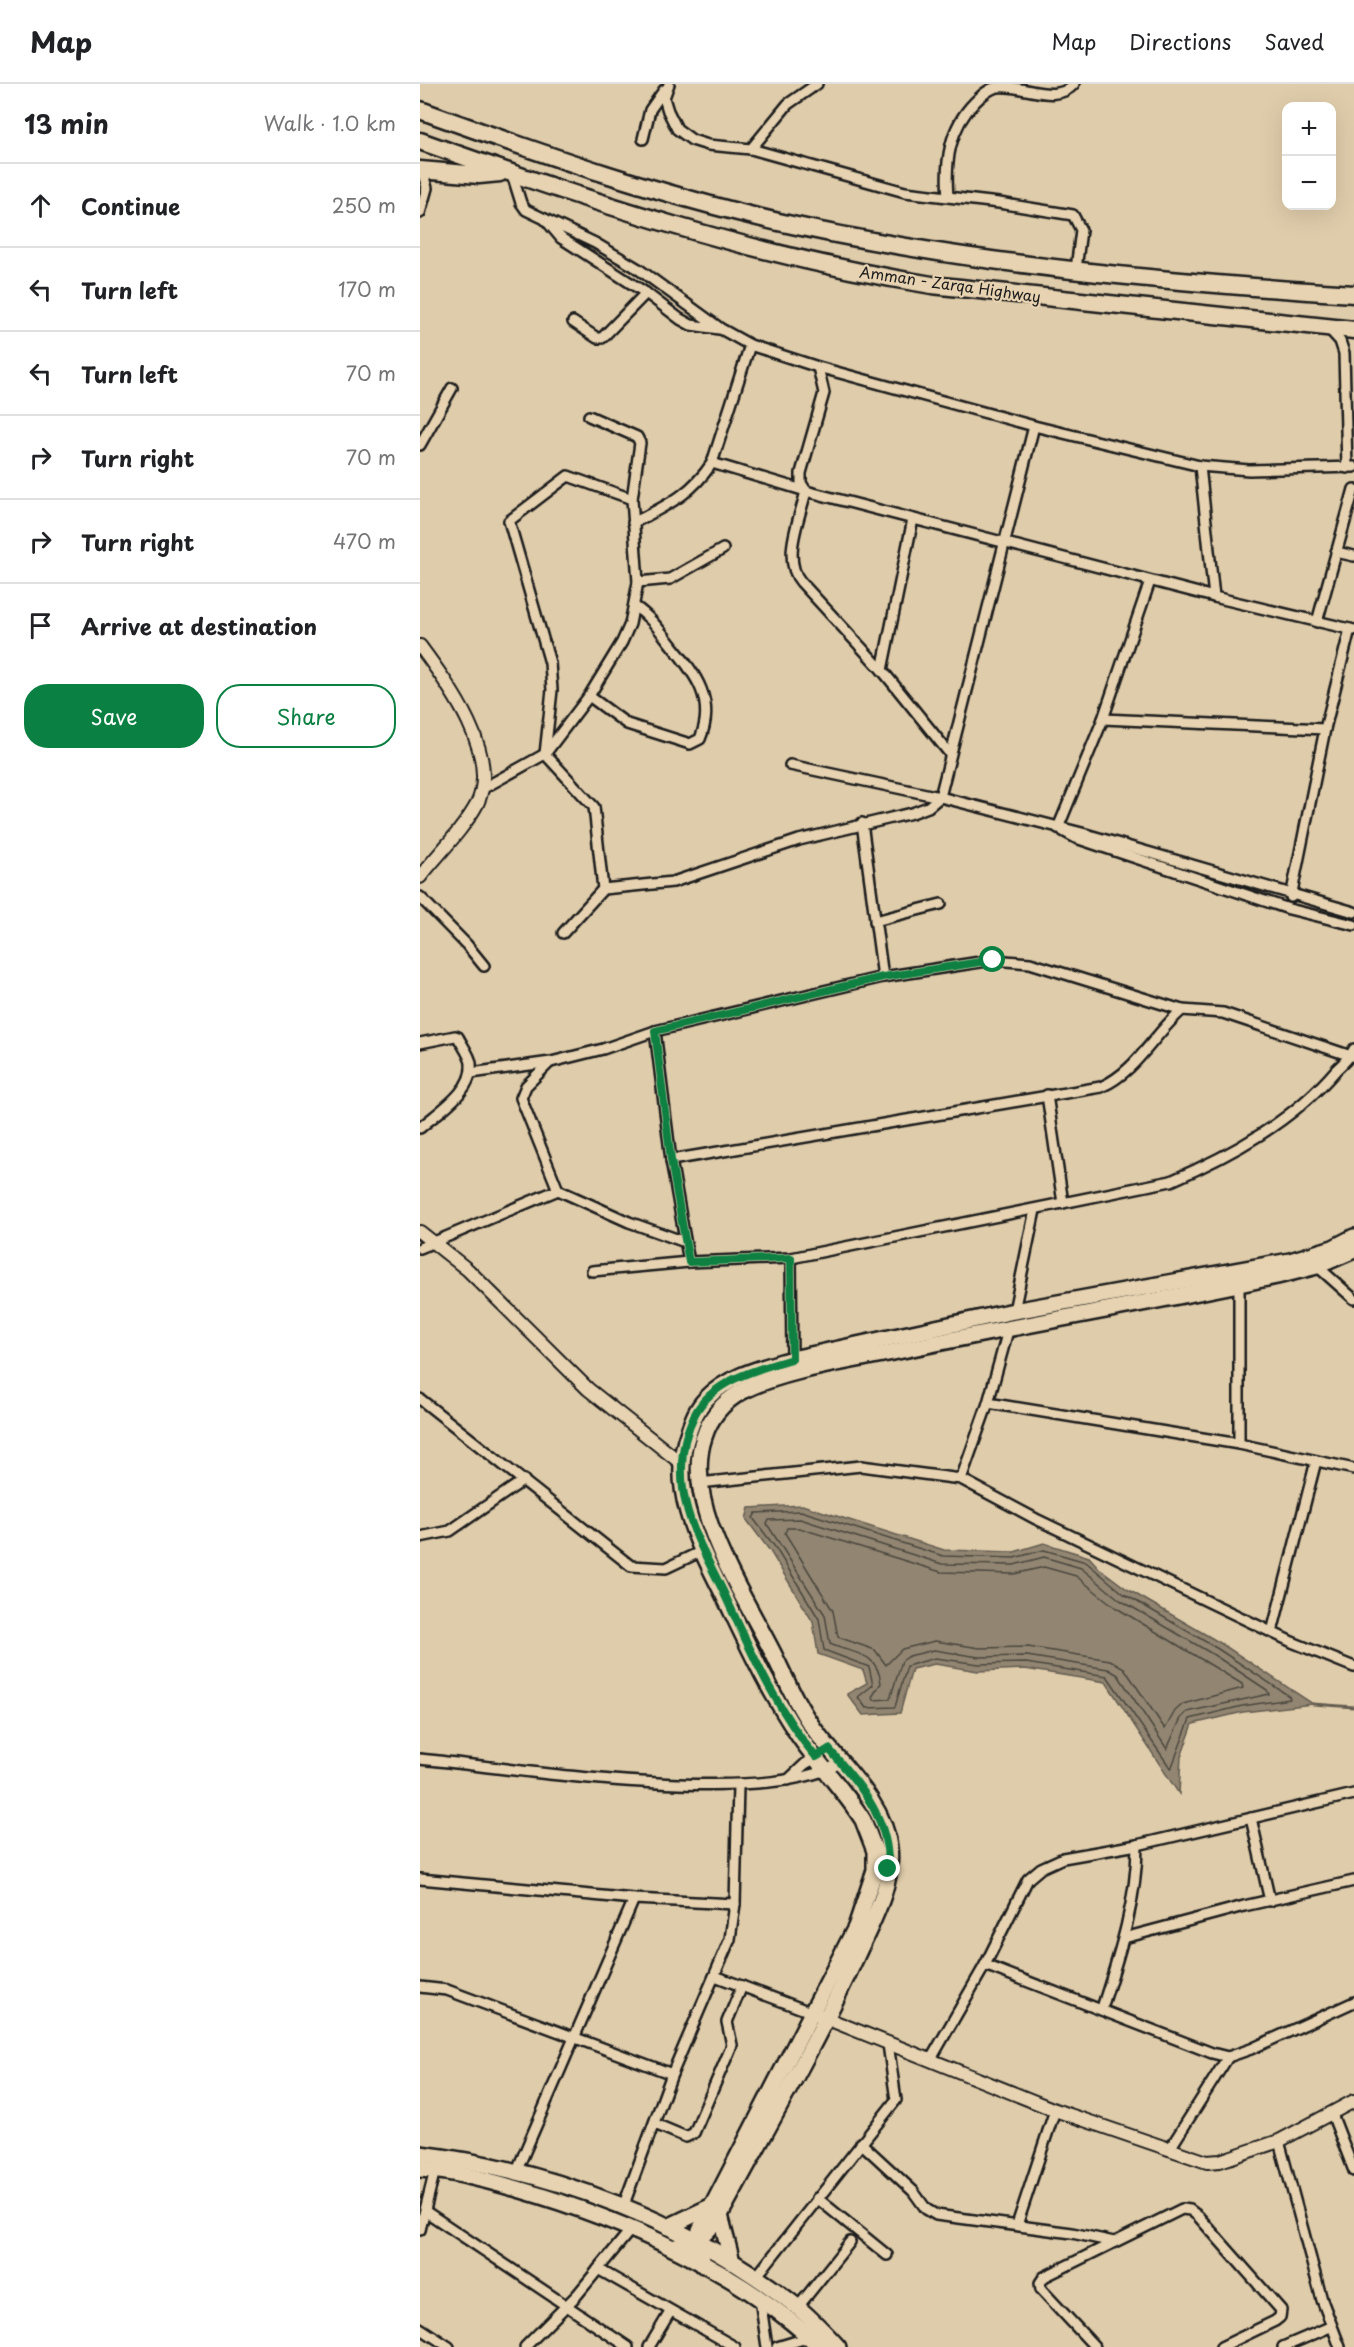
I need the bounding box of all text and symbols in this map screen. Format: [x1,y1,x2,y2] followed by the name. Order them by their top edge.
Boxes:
[30,20,92,63] text: Map
[1051,25,1096,57] text: Map
[1129,25,1231,57] text: Directions
[1264,25,1324,57] text: Saved
[1282,102,1336,210] map controls
[1282,102,1336,156] button: +
[24,104,109,143] text: 13 min
[264,108,396,138] text: Walk · 1.0 km
[1282,156,1336,210] button: −
[24,189,57,222] icon: ahead
[81,189,180,222] text: Continue
[332,190,396,220] text: 250 m
[858,259,1042,308] street label: Amman - Zarqa Highway
[24,273,57,306] icon: left
[81,273,178,306] text: Turn left
[338,274,396,304] text: 170 m
[24,357,57,390] icon: left
[81,357,178,390] text: Turn left
[346,358,396,388] text: 70 m
[24,441,57,474] icon: right
[81,441,194,474] text: Turn right
[346,442,396,472] text: 70 m
[24,525,57,558] icon: right
[81,525,194,558] text: Turn right
[333,526,396,556] text: 470 m
[24,609,57,642] icon: arrive
[81,609,317,642] text: Arrive at destination
[24,684,204,748] button: Save
[216,684,396,748] button: Share
[979,946,1005,972] route start
[874,1855,900,1881] route end

